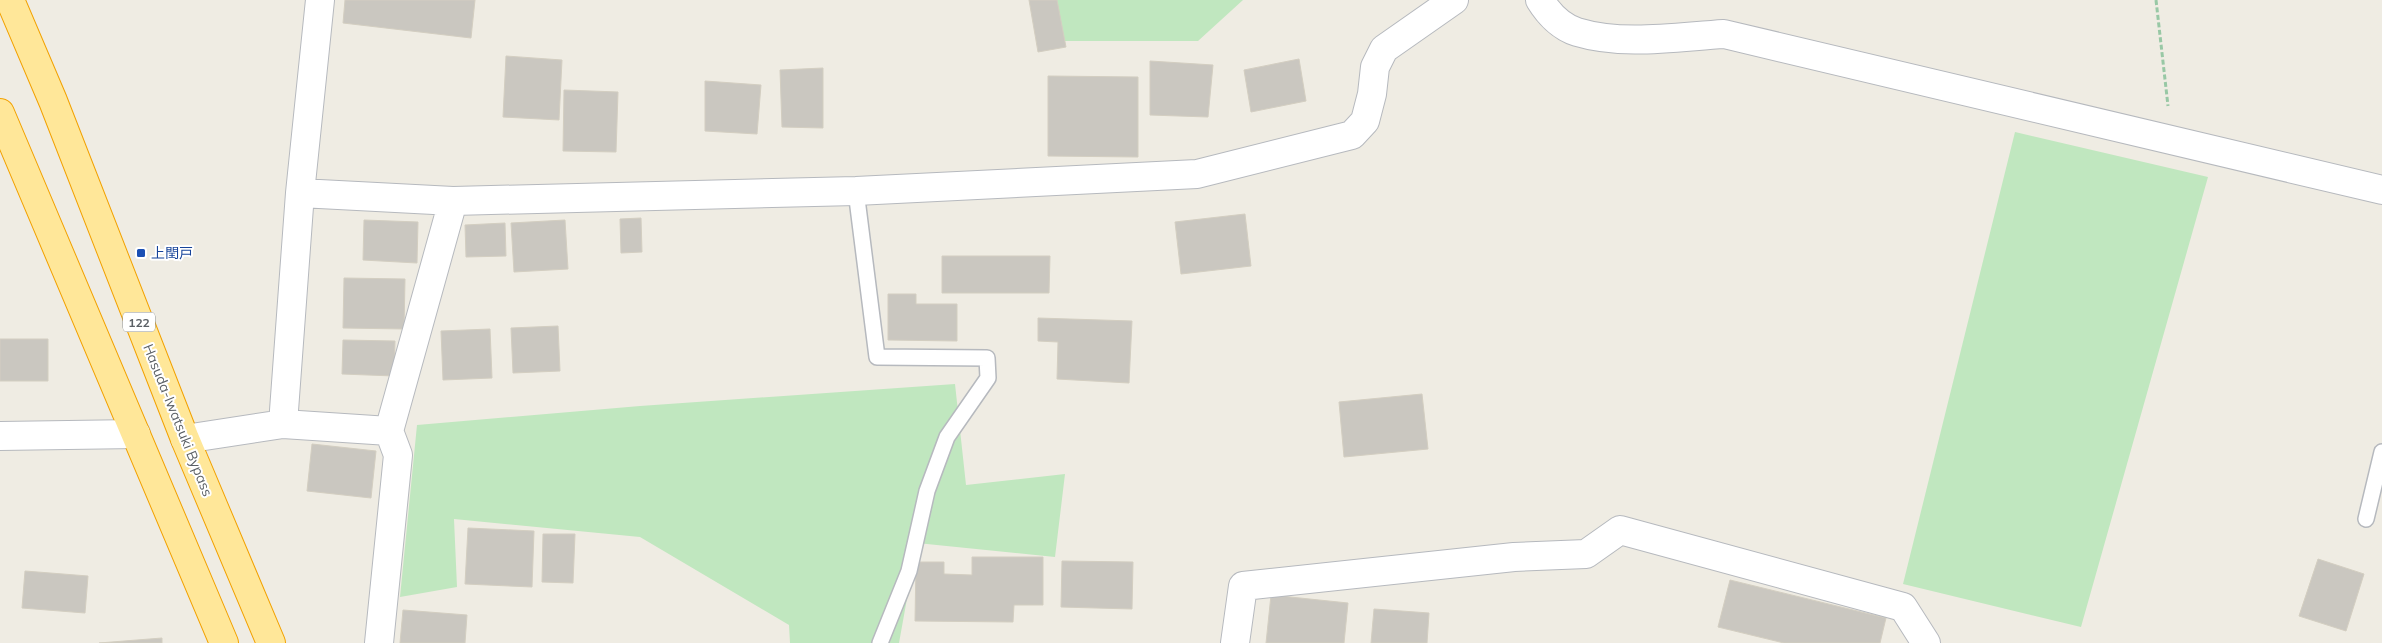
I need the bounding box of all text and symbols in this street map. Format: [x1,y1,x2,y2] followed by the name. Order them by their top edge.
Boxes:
[151,244,193,262] place label: 上閏戸
[135,247,147,259] marker: 上閏戸
[123,313,155,332] road number: 122
[139,341,217,499] street label: Hasuda-Iwatsuki Bypass

